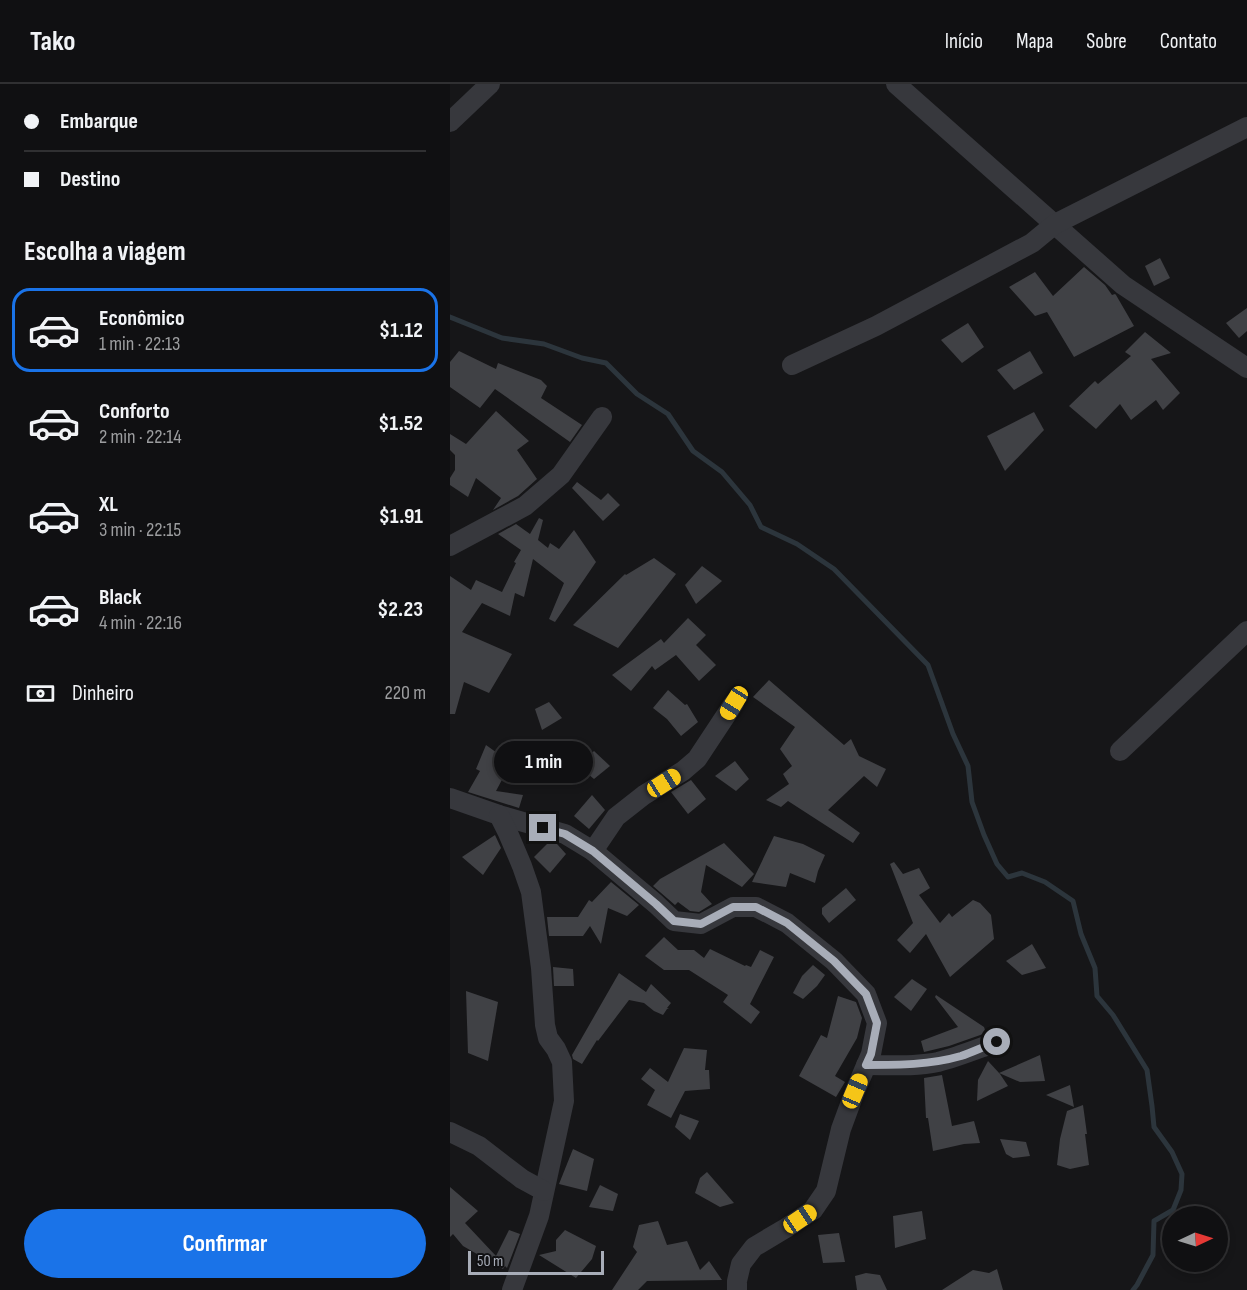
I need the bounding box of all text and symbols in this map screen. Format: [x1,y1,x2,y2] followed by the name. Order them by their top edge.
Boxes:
[30,25,75,58] text: Tako
[945,29,983,54] text: Início
[1016,29,1053,54] text: Mapa
[1086,29,1127,54] text: Sobre
[1160,29,1217,54] text: Contato
[60,108,138,135] text: Embarque
[60,166,120,193] text: Destino
[24,236,186,268] text: Escolha a viagem
[27,303,81,357] icon: car
[99,305,185,332] text: Econômico
[379,317,423,344] text: $1.12
[99,332,180,356] text: 1 min · 22:13
[27,396,81,450] icon: car
[99,398,170,425] text: Conforto
[378,410,423,437] text: $1.52
[99,425,182,449] text: 2 min · 22:14
[27,489,81,543] icon: car
[99,491,118,518] text: XL
[379,503,423,530] text: $1.91
[99,518,181,542] text: 3 min · 22:15
[27,582,81,636] icon: car
[99,584,141,611] text: Black
[377,596,423,623] text: $2.23
[99,611,182,635] text: 4 min · 22:16
[24,677,57,710] icon: cash
[72,680,134,707] text: Dinheiro
[385,681,426,705] text: 220 m
[717,683,751,723] car
[494,741,592,783] callout: 1 min
[525,750,562,774] text: 1 min
[644,766,684,800] car
[529,814,556,841] route end
[983,1028,1010,1055] route start
[840,1071,870,1111] car
[780,1201,820,1237] car
[1162,1206,1228,1272] north arrow
[1162,1206,1228,1272] map controls
[24,1209,426,1278] button: Confirmar
[468,1248,604,1276] scale bar
[477,1252,503,1271] text: 50 m

